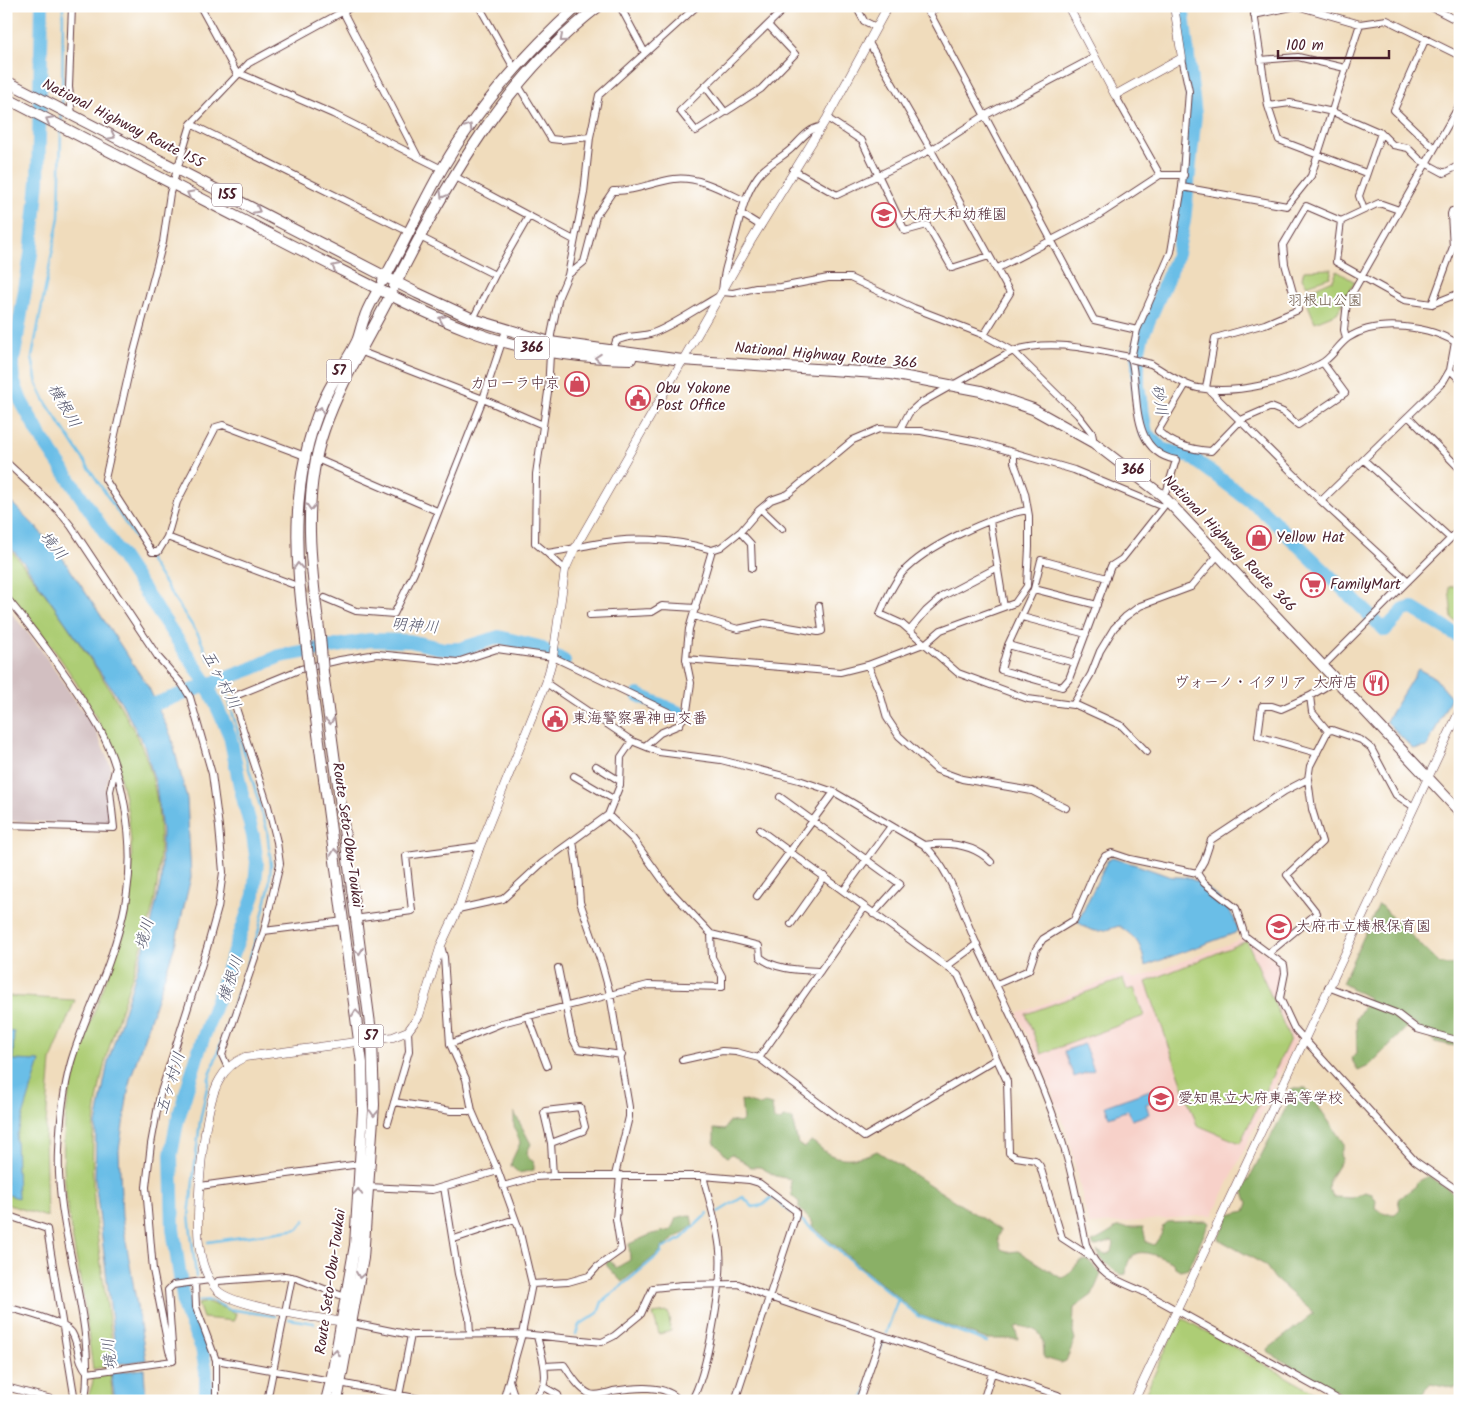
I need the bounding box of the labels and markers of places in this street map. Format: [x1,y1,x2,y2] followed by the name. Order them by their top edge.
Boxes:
[871,202,897,228] school or university icon: 大府大和幼稚園
[902,203,1007,227] place label: 大府大和幼稚園
[564,371,590,397] shop icon: カローラ中京
[470,372,560,396] place label: カローラ中京
[656,377,731,418] place label: Obu Yokone Post Office
[625,385,651,411] public building icon: Obu Yokone Post Office
[1246,525,1272,551] shop icon: Yellow Hat
[1276,526,1345,550] place label: Yellow Hat
[1300,572,1326,598] supermarket icon: FamilyMart
[1330,573,1401,597] place label: FamilyMart
[1363,670,1389,696] restaurant icon: ヴォーノ・イタリア 大府店
[1174,671,1358,695] place label: ヴォーノ・イタリア 大府店
[542,706,568,732] public building icon: 東海警察署神田交番
[572,707,707,731] place label: 東海警察署神田交番
[1266,914,1292,940] school or university icon: 大府市立横根保育園
[1296,915,1431,939] place label: 大府市立横根保育園
[1148,1086,1174,1112] school or university icon: 愛知県立大府東高等学校
[1178,1087,1343,1111] place label: 愛知県立大府東高等学校

